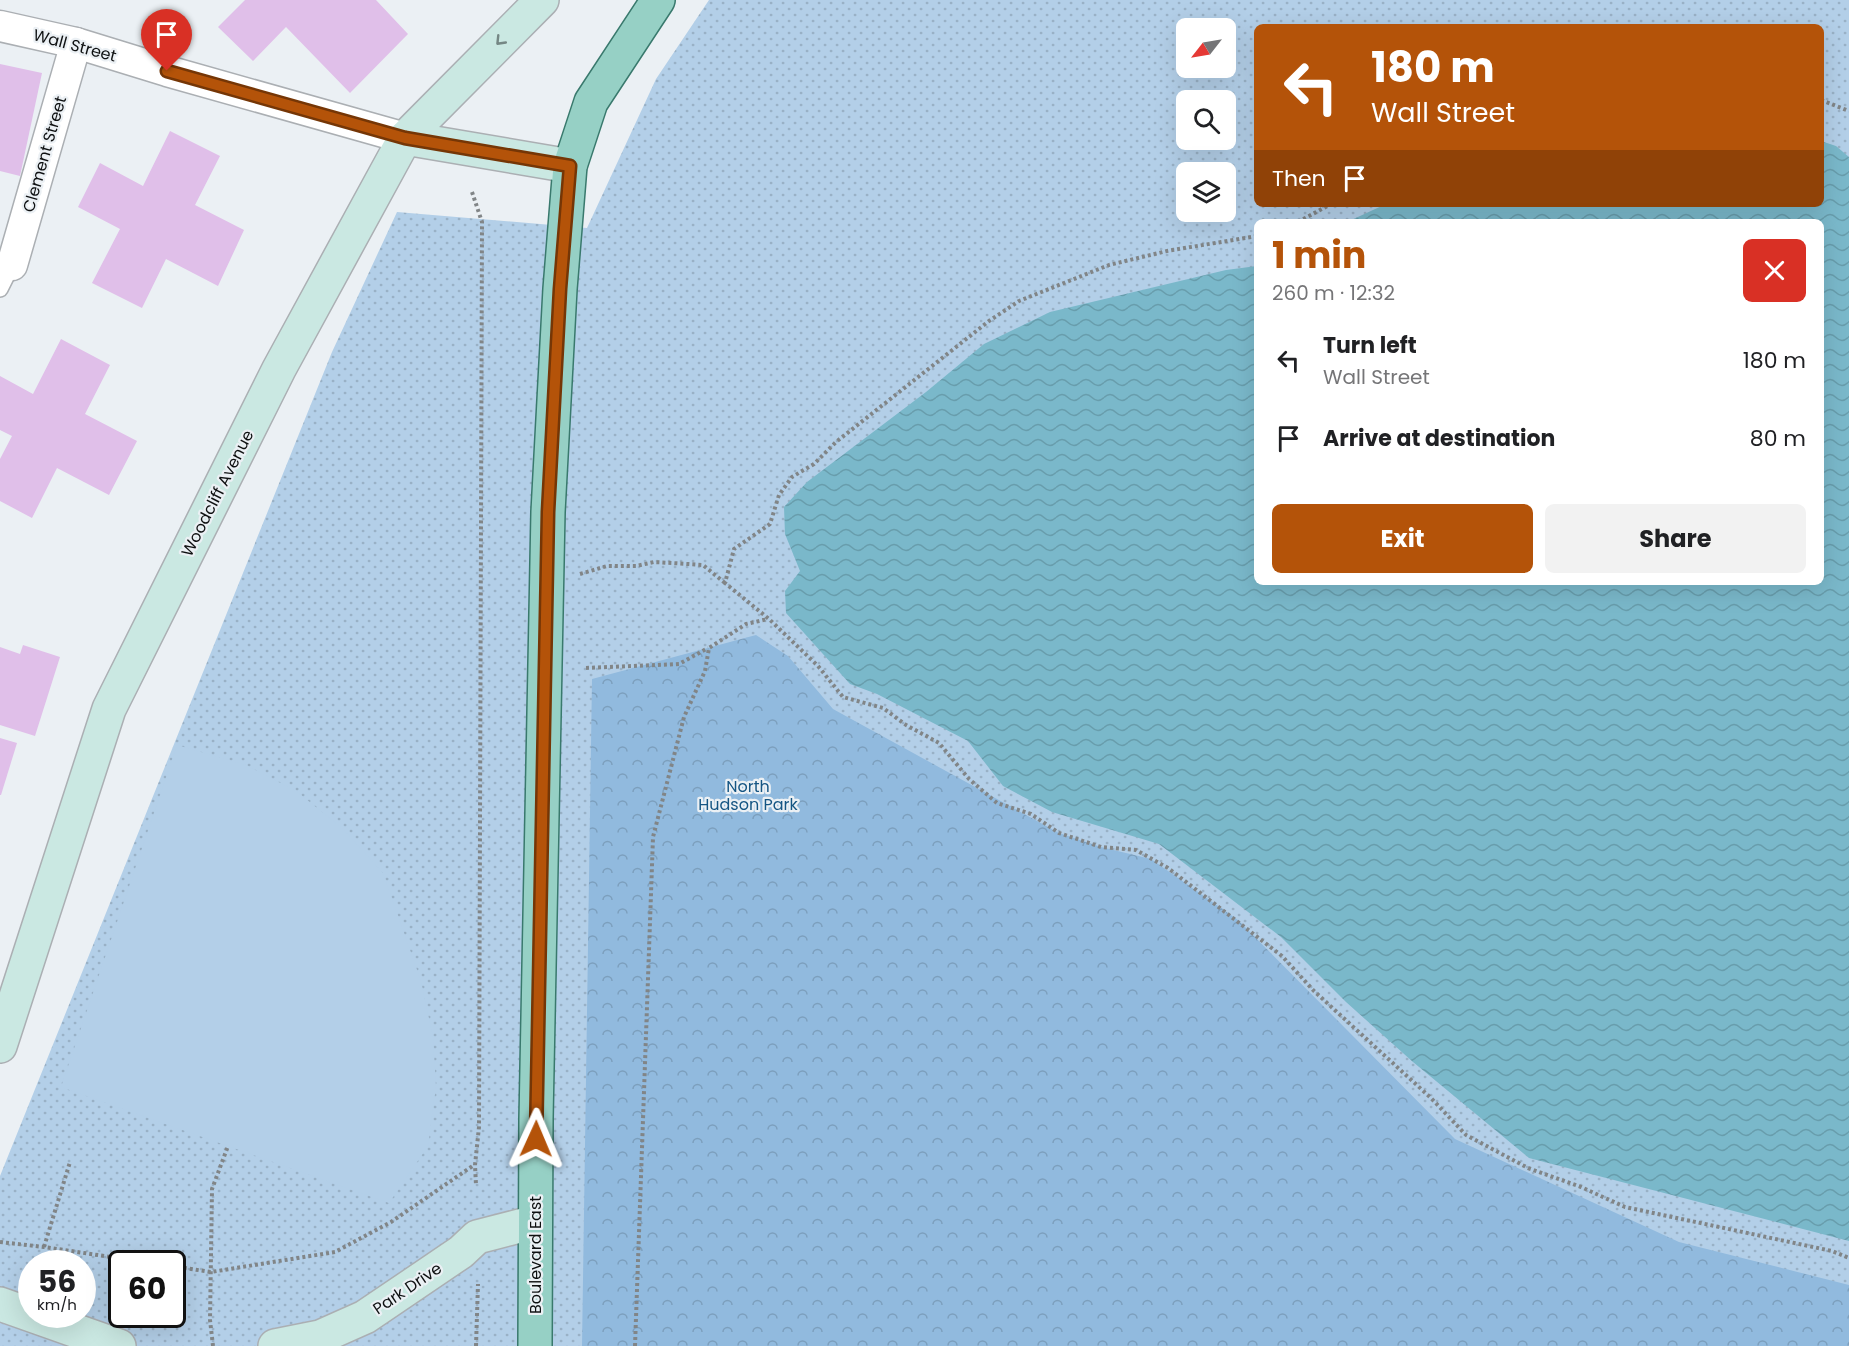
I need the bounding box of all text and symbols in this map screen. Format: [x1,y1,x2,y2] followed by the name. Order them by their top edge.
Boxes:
[141,9,192,71] pin
[150,18,183,51] icon: arrive
[1176,18,1236,78] north arrow
[1176,18,1236,222] map controls
[31,23,119,68] street label: Wall Street
[496,34,507,44] one-way arrow
[1371,38,1495,97] text: 180 m
[1272,48,1350,126] icon: left
[1176,90,1236,150] button: search
[17,93,72,215] street label: Clement Street
[1371,94,1515,131] text: Wall Street
[1176,162,1236,222] button: layers
[1338,162,1371,195] icon: arrive
[1272,163,1326,194] text: Then
[1272,230,1366,281] text: 1 min
[1743,239,1806,302] button: close
[1272,279,1395,307] text: 260 m · 12:32
[1323,330,1417,361] text: Turn left
[1272,344,1305,377] icon: left
[1743,345,1806,376] text: 180 m
[1323,363,1430,391] text: Wall Street
[1272,422,1305,455] icon: arrive
[1323,423,1555,454] text: Arrive at destination
[1750,423,1806,454] text: 80 m
[176,426,259,561] street label: Woodcliff Avenue
[1272,504,1533,573] button: Exit
[1545,504,1806,573] button: Share
[698,775,799,816] park label: North Hudson Park
[504,1107,568,1171] position arrow
[524,1196,547,1314] street label: Boulevard East
[108,1250,186,1328] speed limit sign: 60
[368,1257,446,1320] street label: Park Drive
[38,1260,76,1303] text: 56
[37,1294,77,1315] text: km/h

